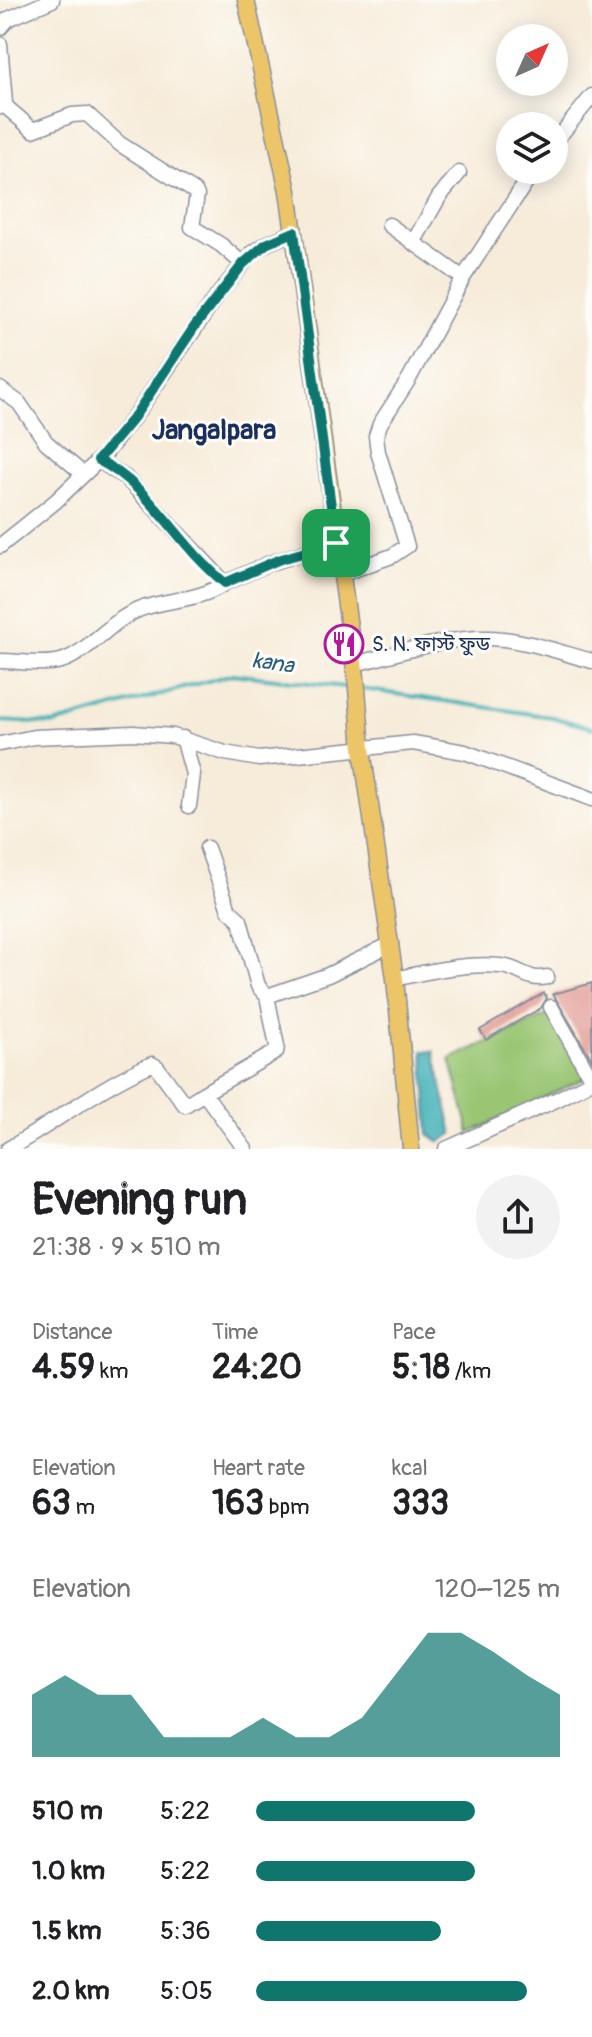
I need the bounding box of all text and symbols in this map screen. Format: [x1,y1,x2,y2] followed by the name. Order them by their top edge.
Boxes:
[496,24,568,96] north arrow
[496,24,568,184] map controls
[496,112,568,184] button: layers
[152,413,276,448] district label: Jangalpara
[302,509,370,577] pin
[314,521,358,565] icon: arrive
[323,623,365,665] restaurant icon: S. N. ফাস্ট ফুড
[372,632,491,657] place label: S. N. ফাস্ট ফুড
[251,646,297,680] water label: kana
[32,1173,247,1228] text: Evening run
[476,1175,560,1259] button: share
[32,1231,221,1263] text: 21:38 · 9 × 510 m
[32,1318,112,1346] text: Distance
[212,1318,258,1346] text: Time
[392,1318,436,1346] text: Pace
[32,1346,95,1389] text: 4.59
[212,1346,302,1389] text: 24:20
[392,1346,450,1389] text: 5:18
[95,1357,129,1385] text: km
[450,1357,491,1385] text: /km
[32,1454,116,1482] text: Elevation
[212,1454,305,1482] text: Heart rate
[392,1454,428,1482] text: kcal
[32,1482,71,1525] text: 63
[212,1482,264,1525] text: 163
[392,1482,449,1525] text: 333
[71,1493,95,1521] text: m
[264,1493,310,1521] text: bpm
[32,1573,131,1605] text: Elevation
[435,1573,560,1605] text: 120–125 m
[32,1795,103,1827] text: 510 m
[160,1795,210,1827] text: 5:22
[32,1855,105,1887] text: 1.0 km
[160,1855,210,1887] text: 5:22
[32,1915,102,1947] text: 1.5 km
[160,1915,211,1947] text: 5:36
[32,1975,110,2007] text: 2.0 km
[160,1975,213,2007] text: 5:05

